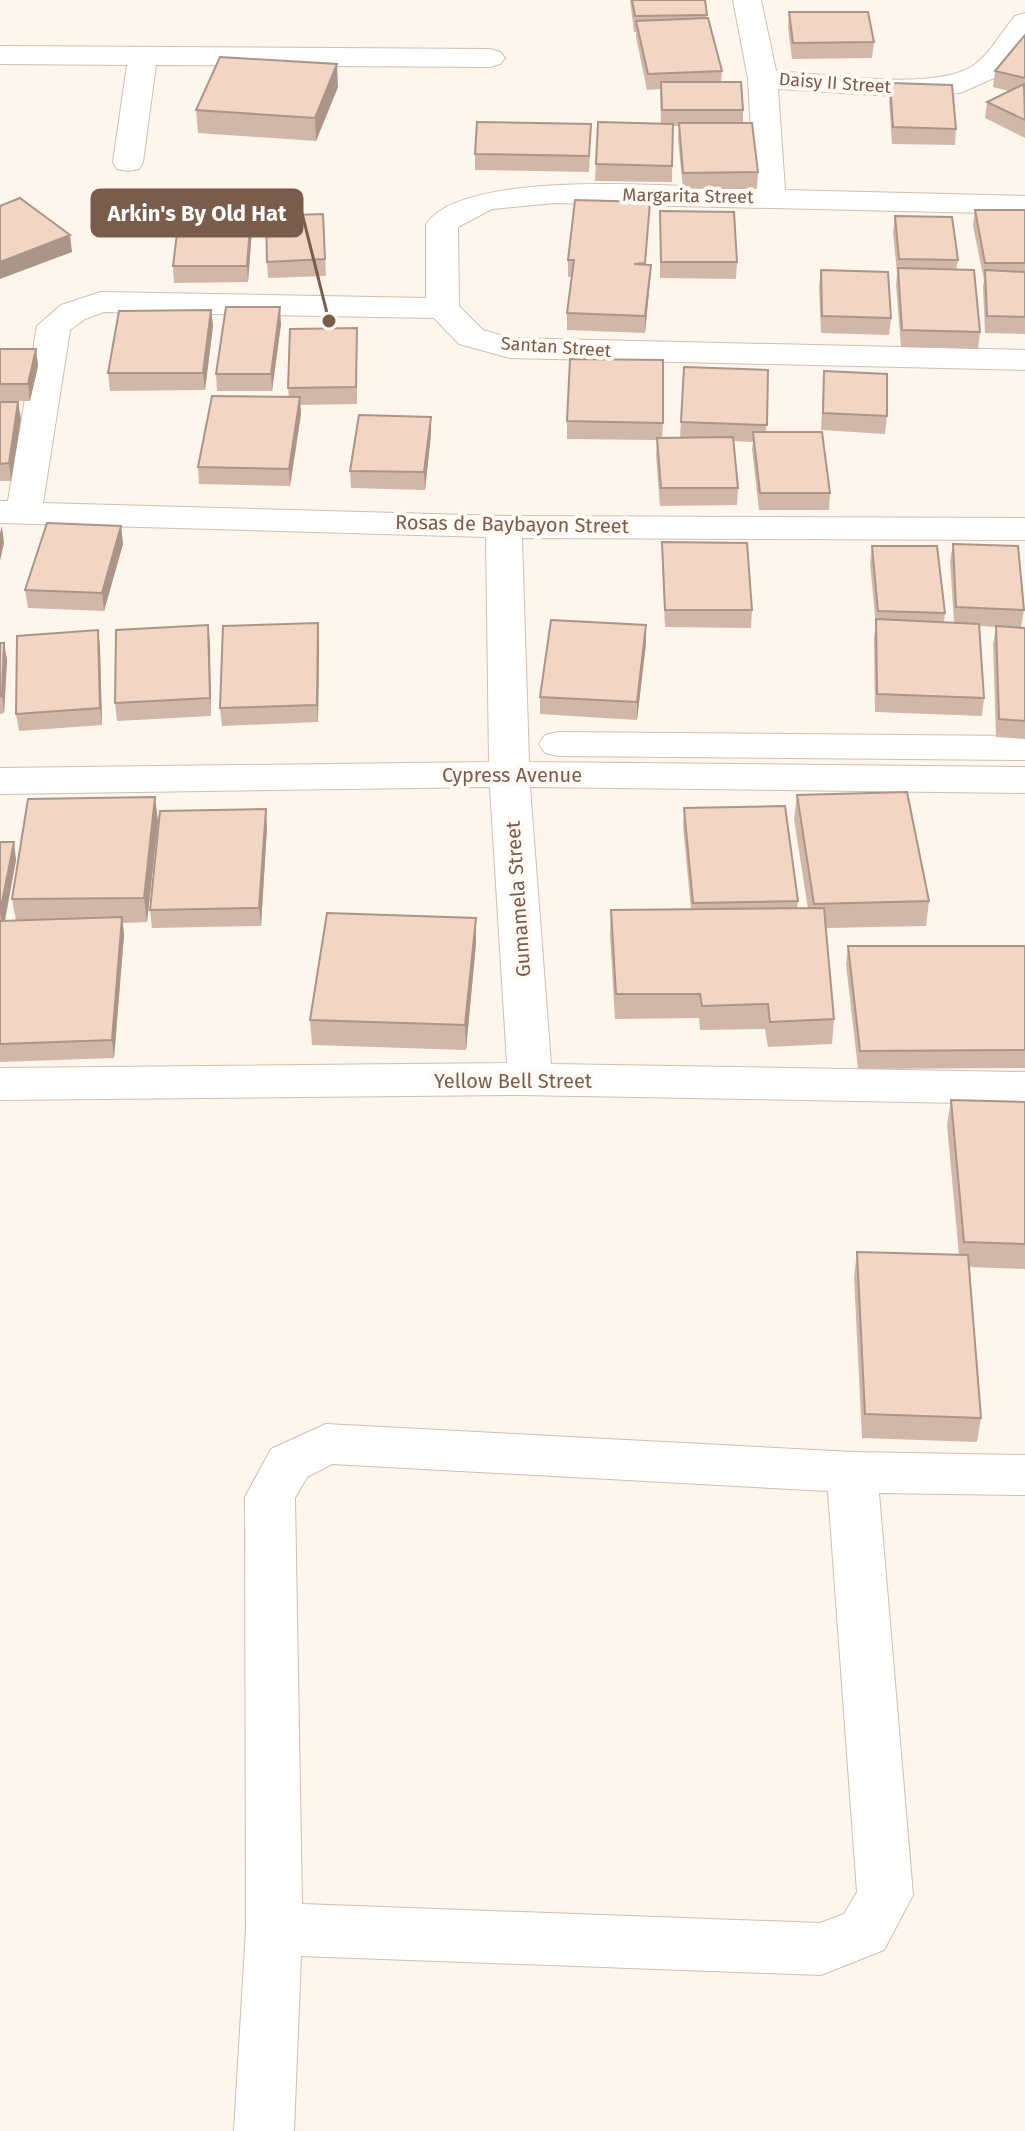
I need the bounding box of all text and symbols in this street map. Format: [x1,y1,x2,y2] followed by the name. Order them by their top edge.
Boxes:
[778,68,892,98] street label: Daisy II Street
[622,184,754,208] street label: Margarita Street
[92,190,302,236] callout: Arkin's By Old Hat
[107,200,287,227] text: Arkin's By Old Hat
[500,332,612,362] street label: Santan Street
[395,510,630,538] street label: Rosas de Baybayon Street
[442,763,582,787] street label: Cypress Avenue
[501,819,535,978] street label: Gumamela Street
[434,1069,593,1093] street label: Yellow Bell Street

